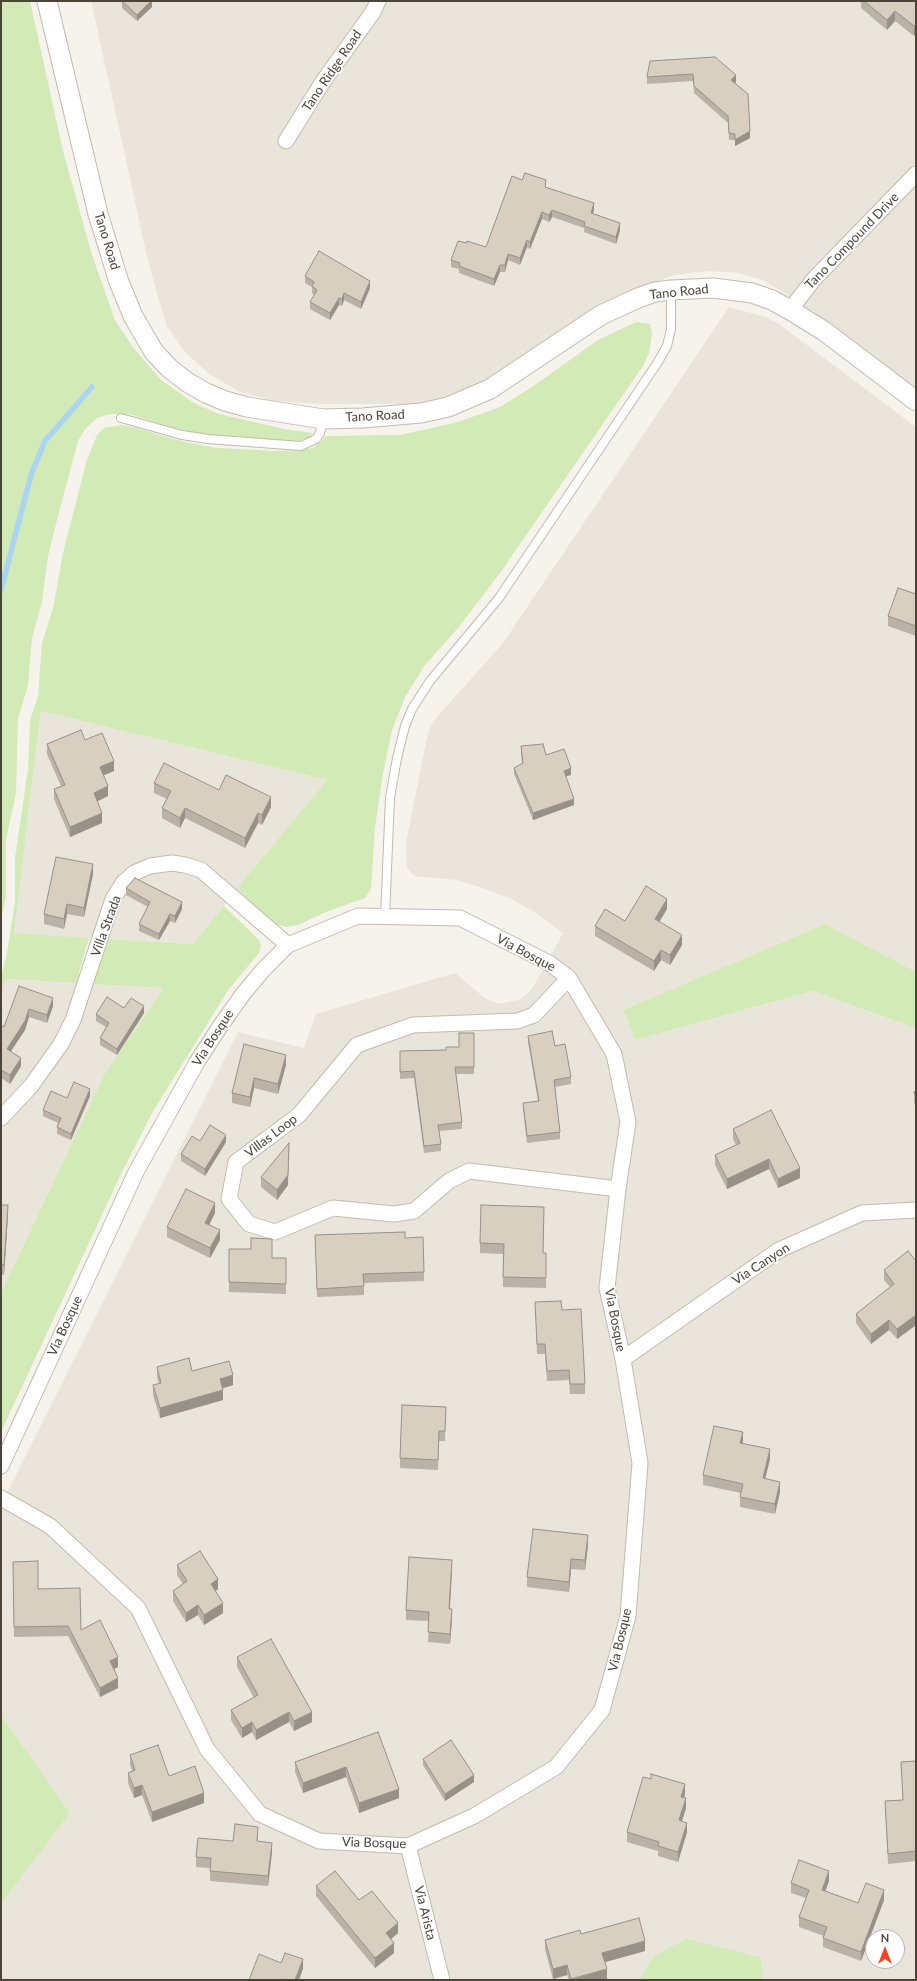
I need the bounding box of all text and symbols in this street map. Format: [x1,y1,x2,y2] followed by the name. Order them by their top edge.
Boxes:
[299,27,365,115] street label: Tano Ridge Road
[802,190,902,292] street label: Tano Compound Drive
[91,210,123,272] street label: Tano Road
[649,281,709,303] street label: Tano Road
[345,407,405,425] street label: Tano Road
[88,893,124,959] street label: Villa Strada
[494,931,558,975] street label: Via Bosque
[189,1007,237,1069] street label: Via Bosque
[242,1111,300,1161] street label: Villas Loop
[729,1240,793,1288] street label: Via Canyon
[601,1287,629,1353] street label: Via Bosque
[44,1294,86,1358] street label: Via Bosque
[605,1607,635,1673] street label: Via Bosque
[342,1834,406,1852] street label: Via Bosque
[411,1884,439,1942] street label: Via Arista
[865,1929,905,1969] north arrow
[881,1931,889,1944] text: N

